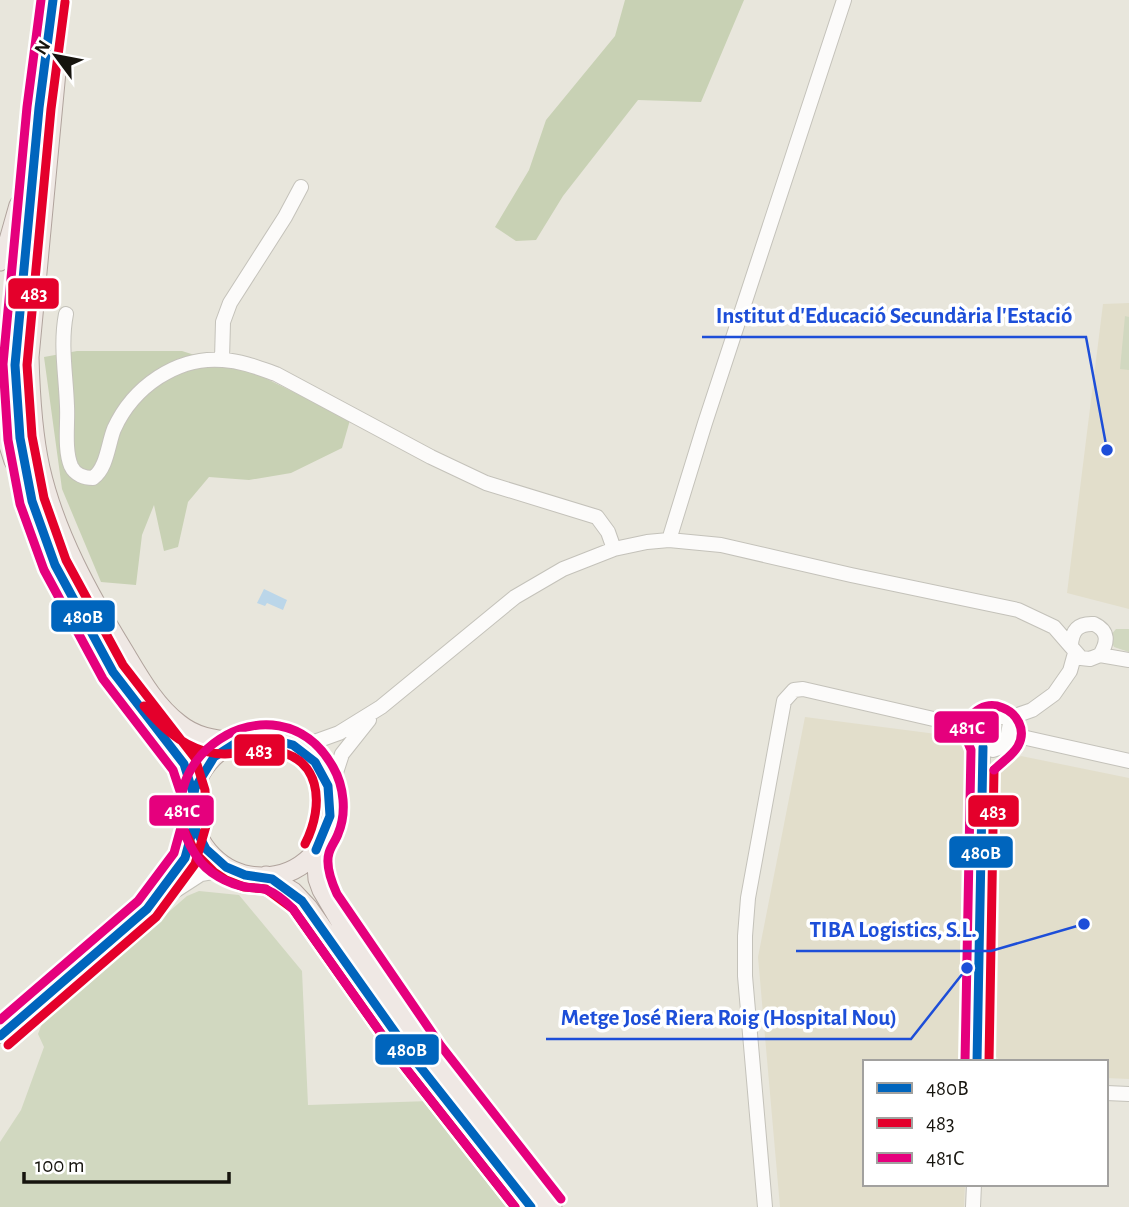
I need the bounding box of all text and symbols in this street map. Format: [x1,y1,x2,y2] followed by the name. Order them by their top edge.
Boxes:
[21,21,91,91] north arrow
[31,37,54,58] text: N
[7,277,60,310] line badge: 483
[20,285,48,304] text: 483
[702,293,1086,337] callout: Institut d'Educació Secundària l'Estació
[716,305,1072,328] text: Institut d'Educació Secundària l'Estació
[50,599,116,633] line badge: 480B
[63,608,103,627] text: 480B
[933,710,1000,744] line badge: 481C
[949,719,985,738] text: 481C
[233,733,286,767] line badge: 483
[245,742,273,761] text: 483
[148,794,215,827] line badge: 481C
[967,794,1020,828] line badge: 483
[164,802,200,821] text: 481C
[979,803,1007,822] text: 483
[948,835,1014,869] line badge: 480B
[961,844,1001,863] text: 480B
[796,907,991,951] callout: TIBA Logistics, S.L.
[809,919,977,942] text: TIBA Logistics, S.L.
[546,995,911,1039] callout: Metge José Riera Roig (Hospital Nou)
[561,1007,897,1030] text: Metge José Riera Roig (Hospital Nou)
[374,1033,440,1066] line badge: 480B
[387,1041,427,1060] text: 480B
[863,1060,1108,1186] legend
[926,1078,968,1099] text: 480B
[926,1113,955,1134] text: 483
[24,1140,229,1184] scale bar
[926,1148,964,1169] text: 481C
[35,1155,85,1176] text: 100 m

